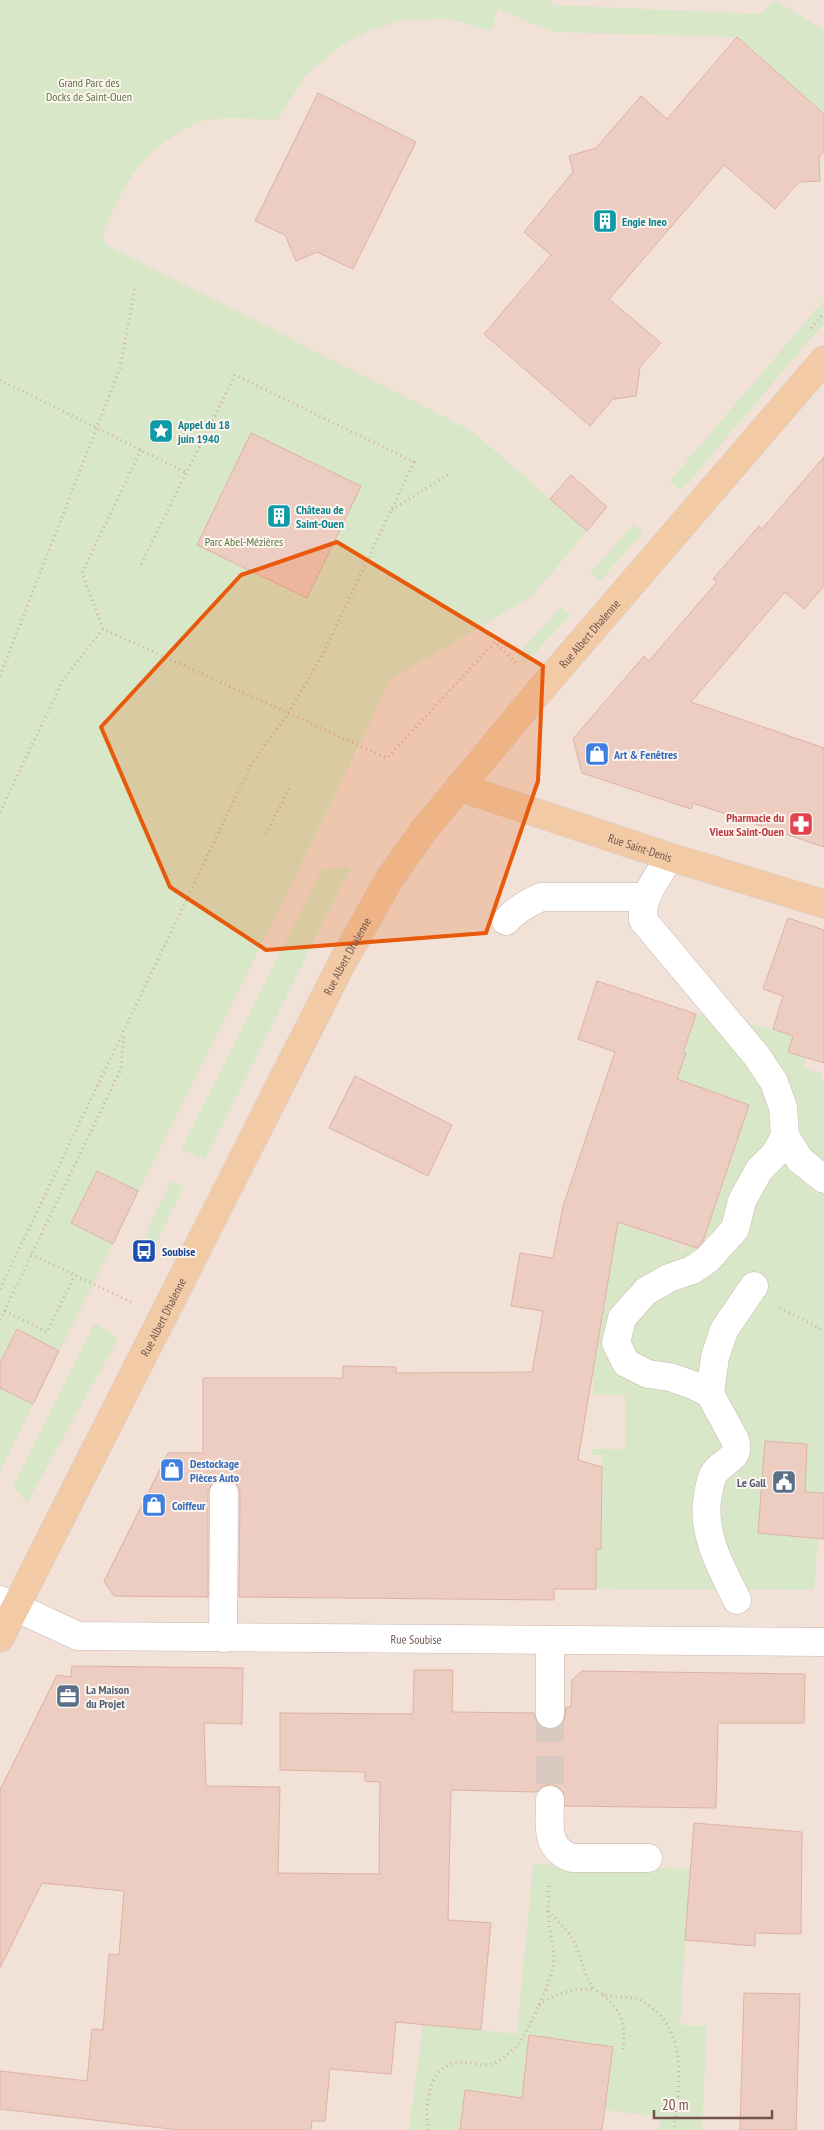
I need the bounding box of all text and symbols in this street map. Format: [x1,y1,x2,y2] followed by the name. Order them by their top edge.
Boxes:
[46,75,132,104] park label: Grand Parc des Docks de Saint-Ouen
[592,208,618,234] building icon: Engie Ineo
[622,214,668,229] place label: Engie Ineo
[177,417,230,446] place label: Appel du 18 juin 1940
[148,418,174,444] place icon: Appel du 18 juin 1940
[296,502,344,531] place label: Château de Saint-Ouen
[266,503,292,529] building icon: Château de Saint-Ouen
[205,534,283,549] park label: Parc Abel-Mézières
[555,596,623,671] street label: Rue Albert Dhalenne
[584,741,610,767] shop icon: Art & Fenêtres
[613,747,677,762] place label: Art & Fenêtres
[709,810,784,839] place label: Pharmacie du Vieux Saint-Ouen
[788,811,814,837] pharmacy icon: Pharmacie du Vieux Saint-Ouen
[607,830,674,865] street label: Rue Saint-Denis
[320,915,374,997] street label: Rue Albert Dhalenne
[131,1238,157,1264] bus stop icon: Soubise
[162,1244,195,1259] place label: Soubise
[137,1275,189,1359] street label: Rue Albert Dhalenne
[190,1456,240,1485] place label: Destockage Pièces Auto
[159,1457,185,1483] shop icon: Destockage Pièces Auto
[771,1469,797,1495] public building icon: Le Gall
[737,1475,766,1490] place label: Le Gall
[141,1492,167,1518] shop icon: Coiffeur
[172,1498,206,1513] place label: Coiffeur
[391,1631,442,1646] street label: Rue Soubise
[86,1682,129,1711] place label: La Maison du Projet
[55,1683,81,1709] office icon: La Maison du Projet
[654,2088,772,2120] scale bar
[662,2095,688,2114] text: 20 m

